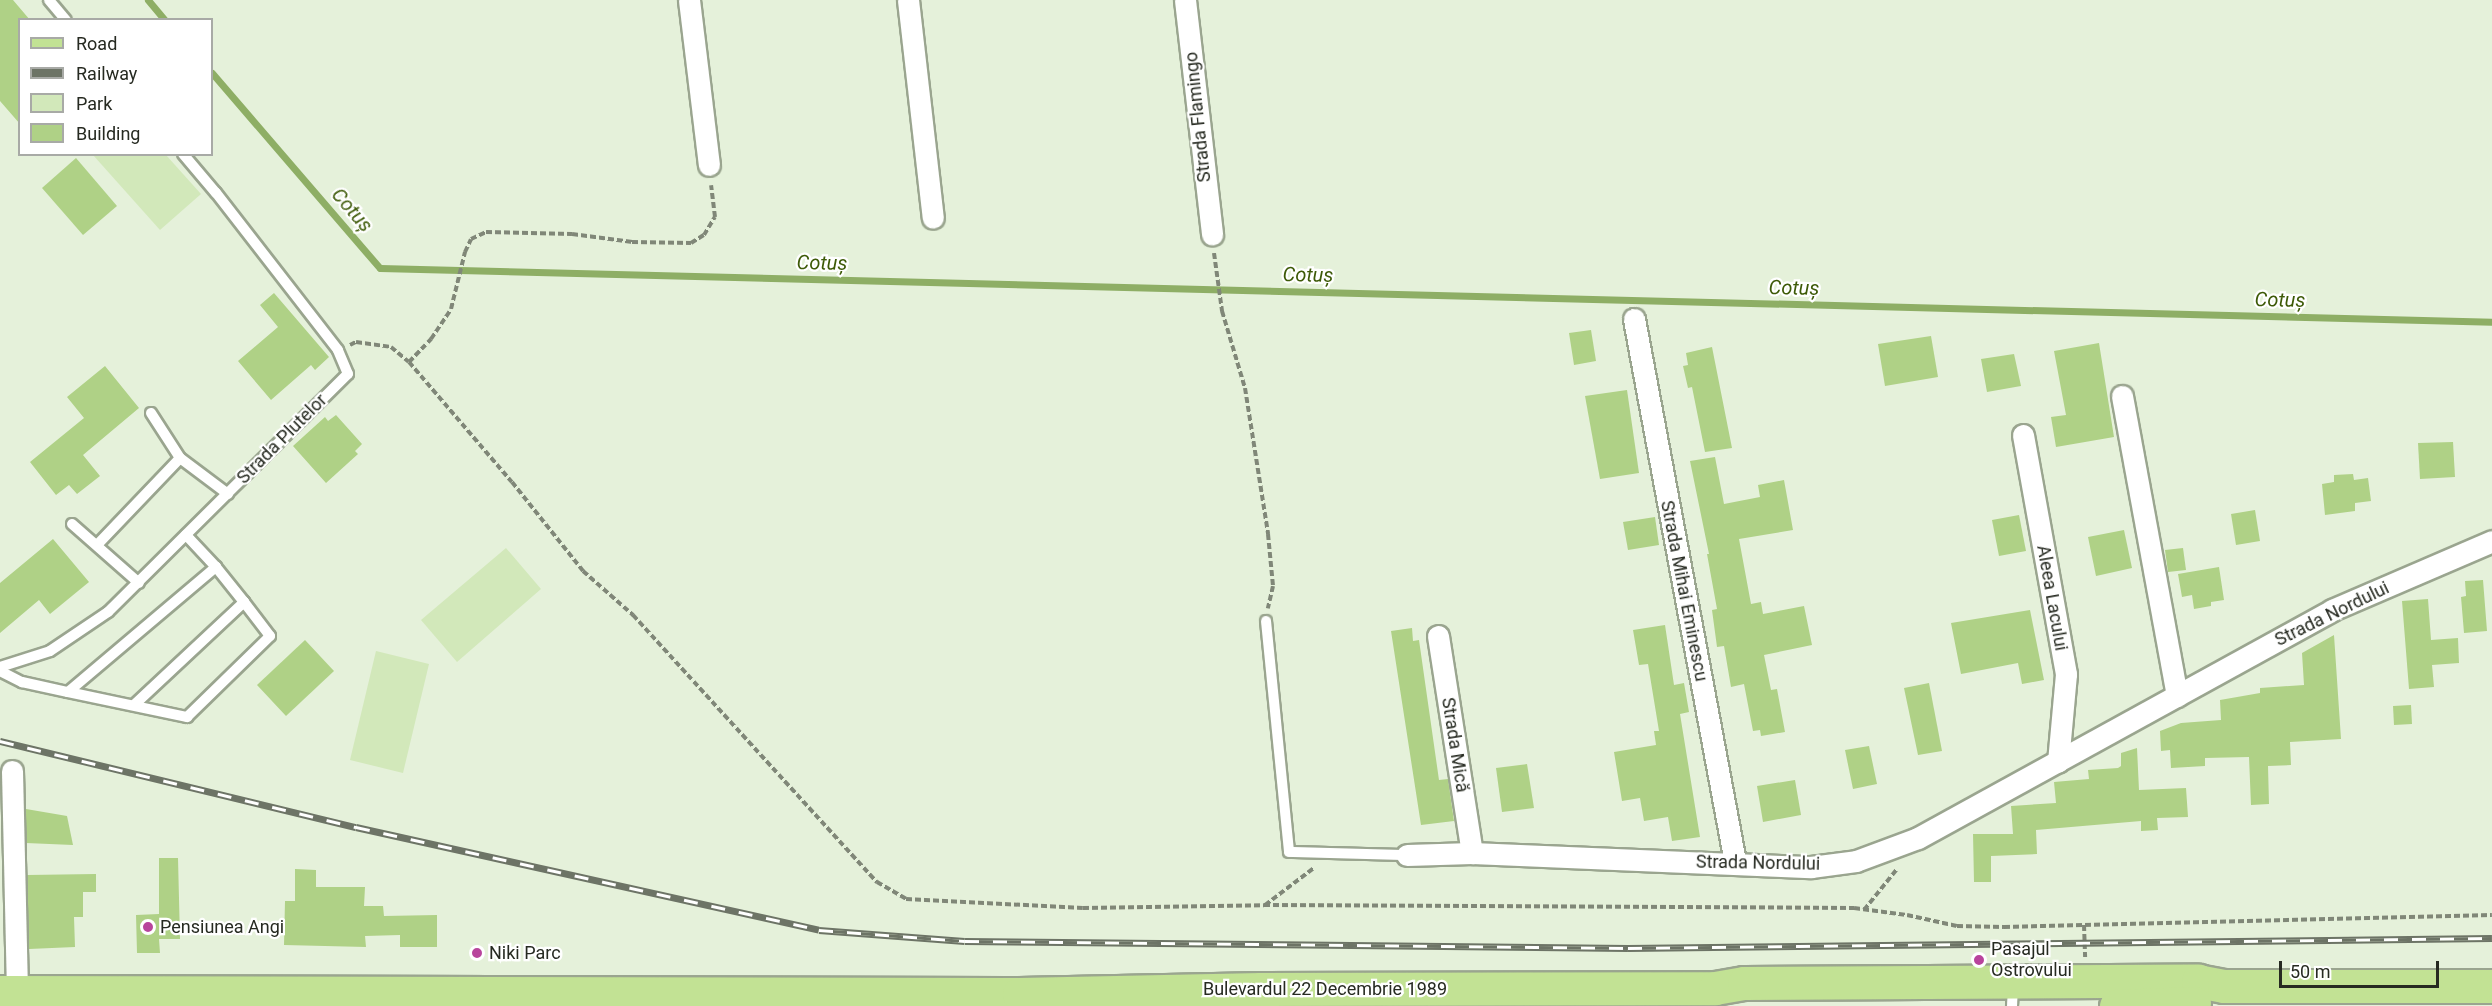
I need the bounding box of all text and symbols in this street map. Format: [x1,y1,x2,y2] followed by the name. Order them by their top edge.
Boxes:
[18,18,213,156] legend
[76,33,117,54] text: Road
[1180,51,1216,183] street label: Strada Flamingo
[76,63,137,84] text: Railway
[76,93,112,114] text: Park
[76,123,140,144] text: Building
[326,183,378,237] water label: Cotuș
[796,251,848,275] water label: Cotuș
[1282,263,1334,287] water label: Cotuș
[1768,276,1820,300] water label: Cotuș
[2254,288,2306,312] water label: Cotuș
[233,390,331,488] street label: Strada Plutelor
[1656,499,1712,683] street label: Strada Mihai Eminescu
[2032,543,2072,653] street label: Aleea Lacului
[2271,577,2393,651] street label: Strada Nordului
[1437,696,1473,794] street label: Strada Mică
[1696,851,1820,875] street label: Strada Nordului
[160,916,284,938] place label: Pensiunea Angi
[141,920,155,934] marker: Pensiunea Angi
[1991,939,2072,982] place label: Pasajul Ostrovului
[489,942,561,964] place label: Niki Parc
[470,946,484,960] marker: Niki Parc
[2282,949,2442,987] scale bar
[1972,953,1986,967] marker: Pasajul Ostrovului
[2290,961,2330,982] text: 50 m
[1203,978,1447,1000] street label: Bulevardul 22 Decembrie 1989

